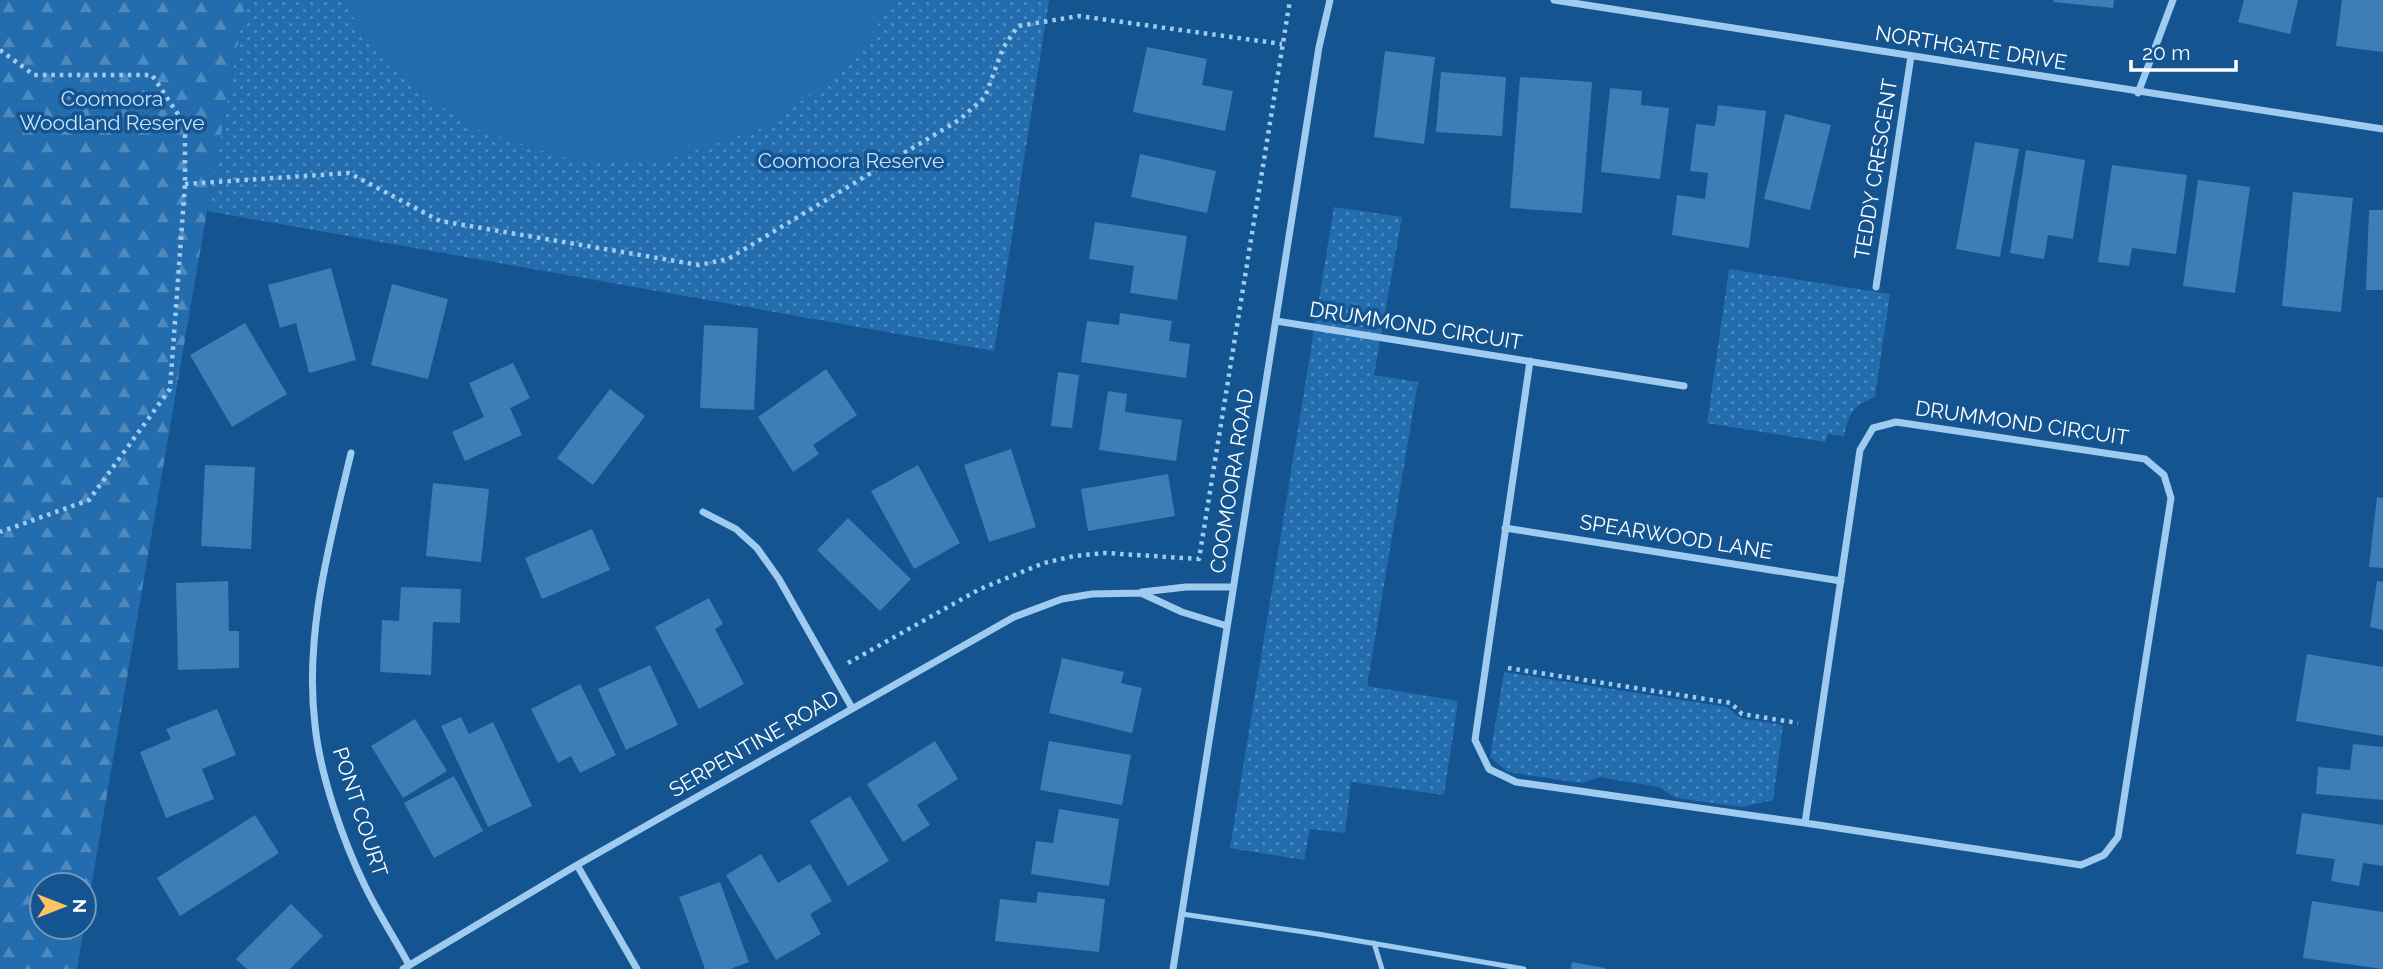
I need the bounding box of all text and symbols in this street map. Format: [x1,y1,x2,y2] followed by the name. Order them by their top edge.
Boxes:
[1874,20,2069,75] street label: NORTHGATE DRIVE
[2131,28,2236,72] scale bar
[2142,40,2190,65] text: 20 m
[1849,77,1902,261] street label: TEDDY CRESCENT
[19,86,205,135] park label: Coomoora Woodland Reserve
[758,148,944,173] park label: Coomoora Reserve
[1308,296,1525,355] street label: DRUMMOND CIRCUIT
[1205,387,1258,575] street label: COOMOORA ROAD
[1914,395,2131,450] street label: DRUMMOND CIRCUIT
[1578,509,1774,564] street label: SPEARWOOD LANE
[664,685,843,802] street label: SERPENTINE ROAD
[328,744,393,880] street label: PONT COURT
[28,871,98,941] north arrow
[69,899,91,913] text: N

